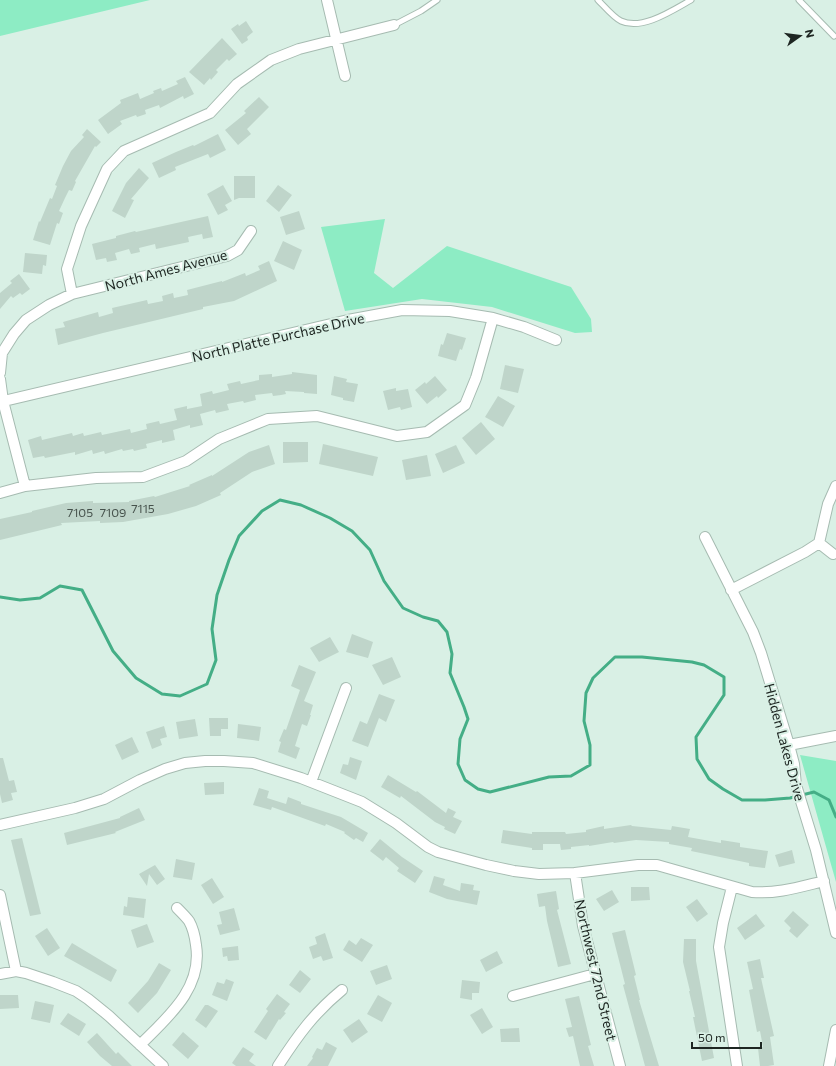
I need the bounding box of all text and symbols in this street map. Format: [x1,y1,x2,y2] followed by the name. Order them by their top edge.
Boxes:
[780,16,820,56] north arrow
[803,28,817,39] text: N
[103,245,229,295] street label: North Ames Avenue
[190,309,366,365] street label: North Platte Purchase Drive
[131,501,155,515] house number: 7115
[67,505,93,519] house number: 7105
[100,505,126,519] house number: 7109
[761,681,809,803] street label: Hidden Lakes Drive
[571,898,621,1043] street label: Northwest 72nd Street
[692,1024,761,1050] scale bar
[698,1030,726,1044] text: 50 m

